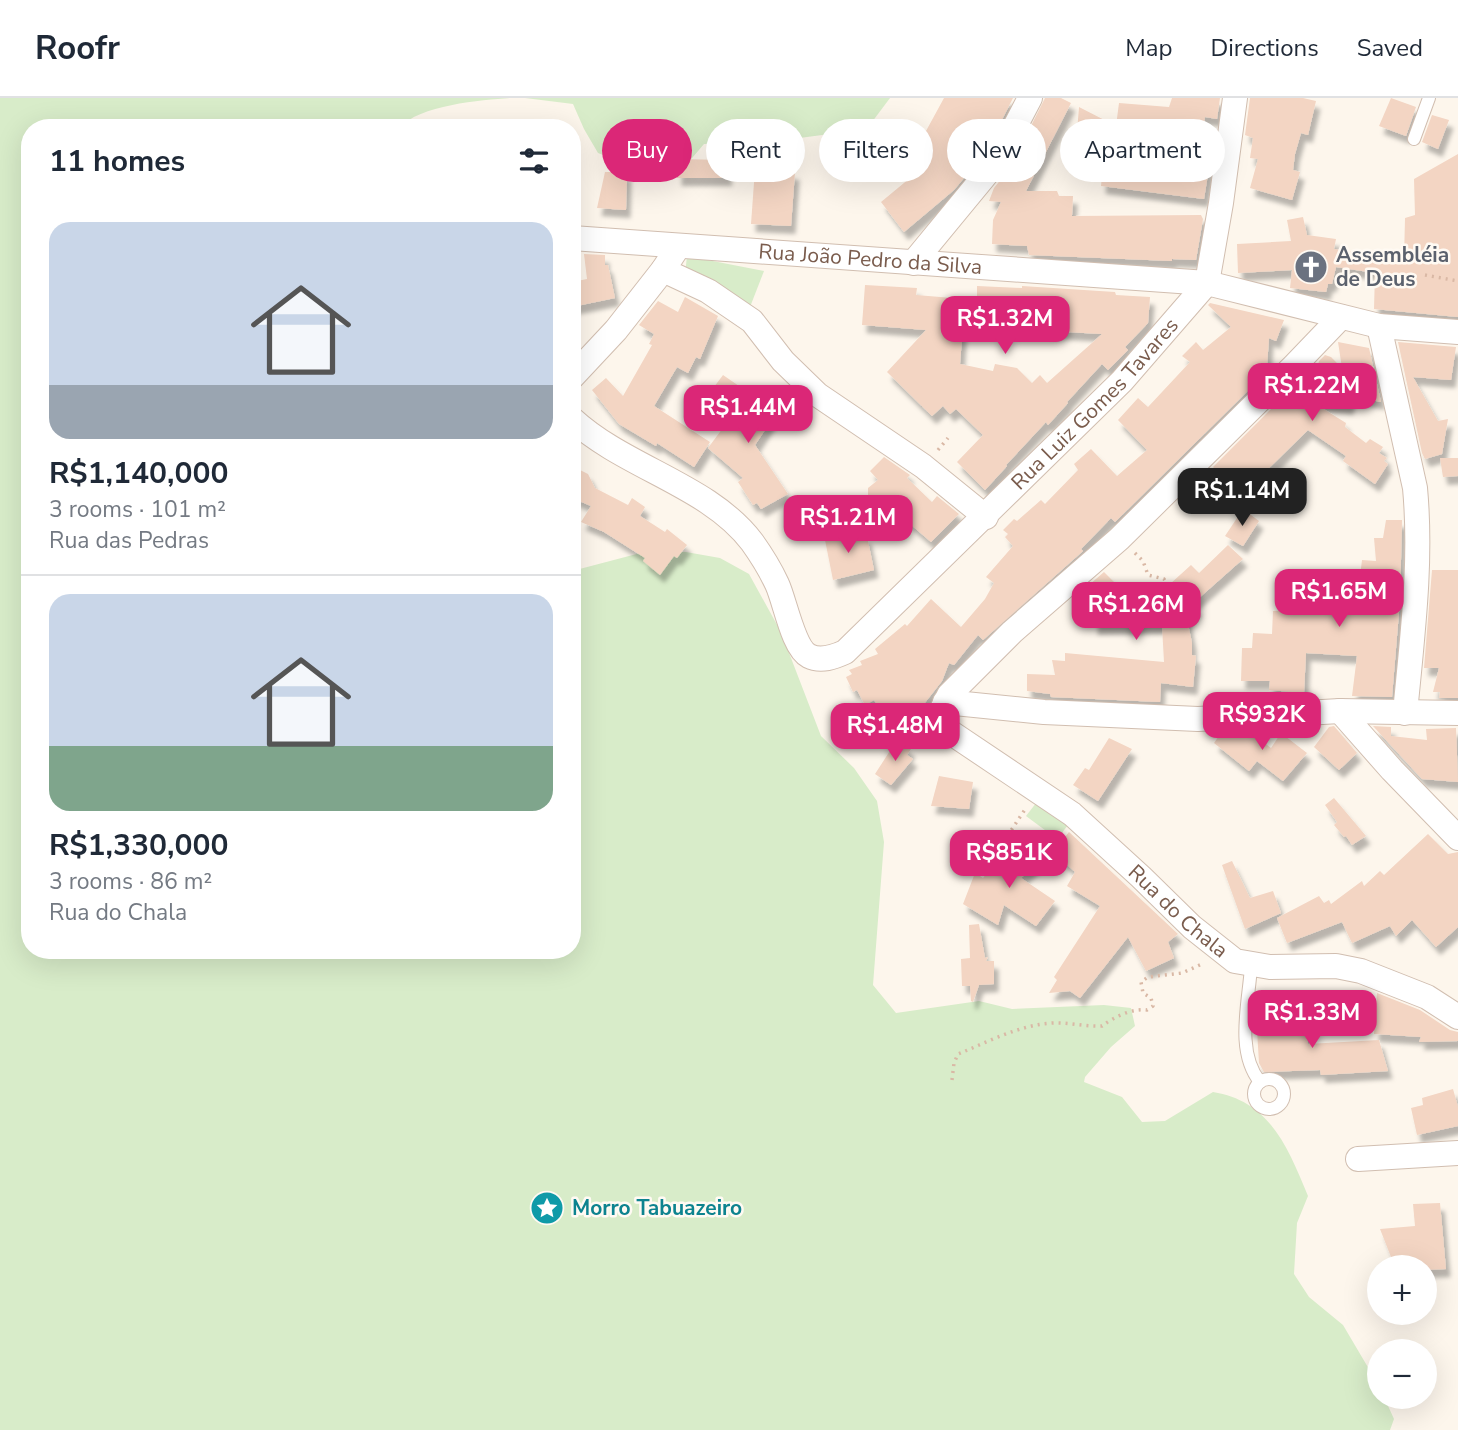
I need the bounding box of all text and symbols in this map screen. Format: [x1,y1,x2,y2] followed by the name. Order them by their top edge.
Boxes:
[35,26,120,71] text: Roofr
[1125,32,1172,64] text: Map
[1210,32,1319,64] text: Directions
[1357,32,1423,64] text: Saved
[602,119,692,182] chip: Buy
[706,119,805,182] chip: Rent
[819,119,933,182] chip: Filters
[947,119,1046,182] chip: New
[1060,119,1225,182] chip: Apartment
[49,141,185,182] text: 11 homes
[515,142,553,180] icon: filters
[757,237,983,281] street label: Rua João Pedro da Silva
[1336,241,1449,293] place label: Assembléia de Deus
[1292,248,1330,286] church icon: Assembléia de Deus
[238,267,364,393] icon: home
[940,296,1070,356] pin: R$1.32M
[957,303,1053,334] text: R$1.32M
[1005,312,1185,496] street label: Rua Luiz Gomes Tavares
[1247,364,1377,423] pin: R$1.22M
[1264,370,1360,401] text: R$1.22M
[683,386,813,445] pin: R$1.44M
[700,392,796,423] text: R$1.44M
[49,453,228,494] text: R$1,140,000
[1177,468,1307,528] pin: R$1.14M
[1194,475,1290,506] text: R$1.14M
[49,494,226,525] text: 3 rooms · 101 m²
[783,496,913,555] pin: R$1.21M
[800,502,896,533] text: R$1.21M
[49,525,209,556] text: Rua das Pedras
[1274,570,1404,629] pin: R$1.65M
[1291,576,1387,607] text: R$1.65M
[1071,582,1201,642] pin: R$1.26M
[1088,589,1184,620] text: R$1.26M
[238,639,364,765] icon: home
[1205,692,1319,752] pin: R$932K
[1219,699,1305,730] text: R$932K
[830,704,960,763] pin: R$1.48M
[847,710,943,741] text: R$1.48M
[49,825,228,866] text: R$1,330,000
[952,830,1066,890] pin: R$851K
[966,837,1052,868] text: R$851K
[1122,858,1234,964] street label: Rua do Chala
[49,866,212,897] text: 3 rooms · 86 m²
[49,897,187,928] text: Rua do Chala
[1247,990,1377,1050] pin: R$1.33M
[1264,997,1360,1028] text: R$1.33M
[528,1189,566,1227] place icon: Morro Tabuazeiro
[572,1194,742,1222] place label: Morro Tabuazeiro
[1367,1255,1437,1409] map controls
[1367,1255,1437,1325] button: +
[1367,1339,1437,1409] button: −

